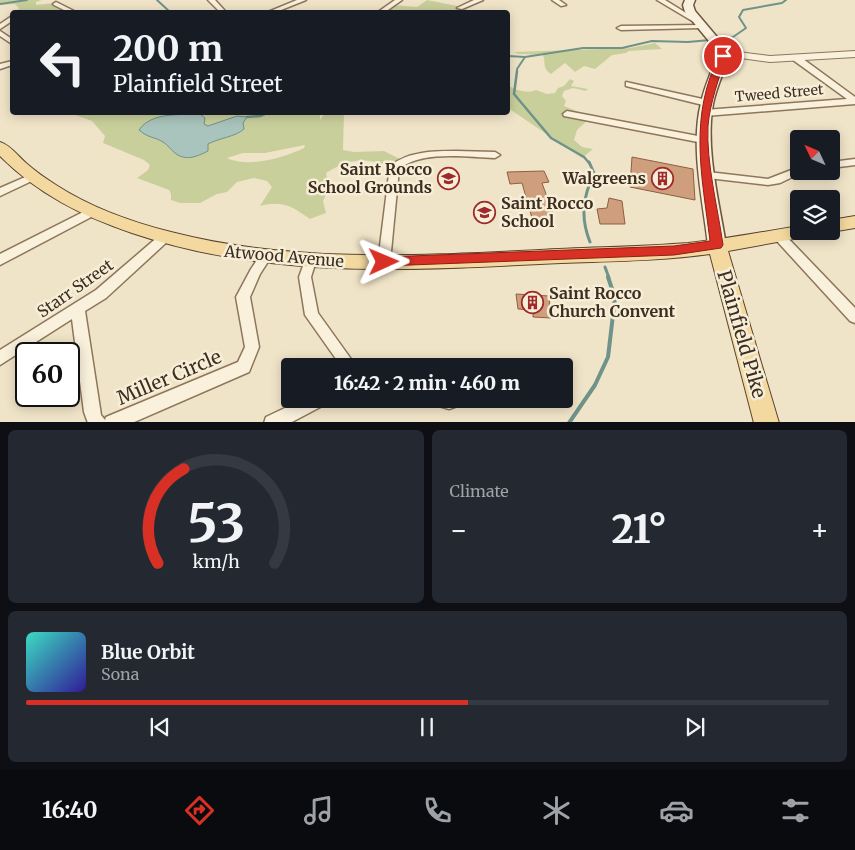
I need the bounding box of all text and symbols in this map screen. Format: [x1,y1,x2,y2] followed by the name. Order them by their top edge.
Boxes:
[113,27,223,71] text: 200 m
[30,30,95,95] icon: left
[702,35,744,77] pin
[709,42,737,70] icon: arrive
[113,70,282,98] text: Plainfield Street
[734,80,825,106] street label: Tweed Street
[790,130,840,180] north arrow
[790,130,840,240] map controls
[308,159,432,197] place label: Saint Rocco School Grounds
[436,166,460,190] school or university icon: Saint Rocco School Grounds
[650,166,674,190] building icon: Walgreens
[561,168,646,188] place label: Walgreens
[790,190,840,240] button: layers
[501,193,594,231] place label: Saint Rocco School
[473,200,497,224] school or university icon: Saint Rocco School
[357,235,409,287] position arrow
[222,241,345,271] street label: Atwood Avenue
[33,254,118,322] street label: Starr Street
[712,267,772,401] street label: Plainfield Pike
[549,283,676,321] place label: Saint Rocco Church Convent
[521,290,545,314] building icon: Saint Rocco Church Convent
[15,342,80,407] speed limit sign: 60
[113,344,225,410] street label: Miller Circle
[334,371,520,395] text: 16:42 · 2 min · 460 m
[450,481,509,501] text: Climate
[187,491,245,556] text: 53
[612,506,667,553] text: 21°
[450,512,468,548] text: −
[810,512,829,548] text: +
[192,550,240,573] text: km/h
[101,640,195,664] text: Blue Orbit
[101,664,139,684] text: Sona
[146,713,174,741] icon: previous
[413,713,441,741] icon: pause
[681,713,709,741] icon: next
[182,793,217,828] icon: directions
[301,793,336,828] icon: music
[420,793,455,828] icon: phone
[539,793,574,828] icon: climate
[659,793,694,828] icon: car
[778,793,813,828] icon: filters
[42,796,98,824] text: 16:40

